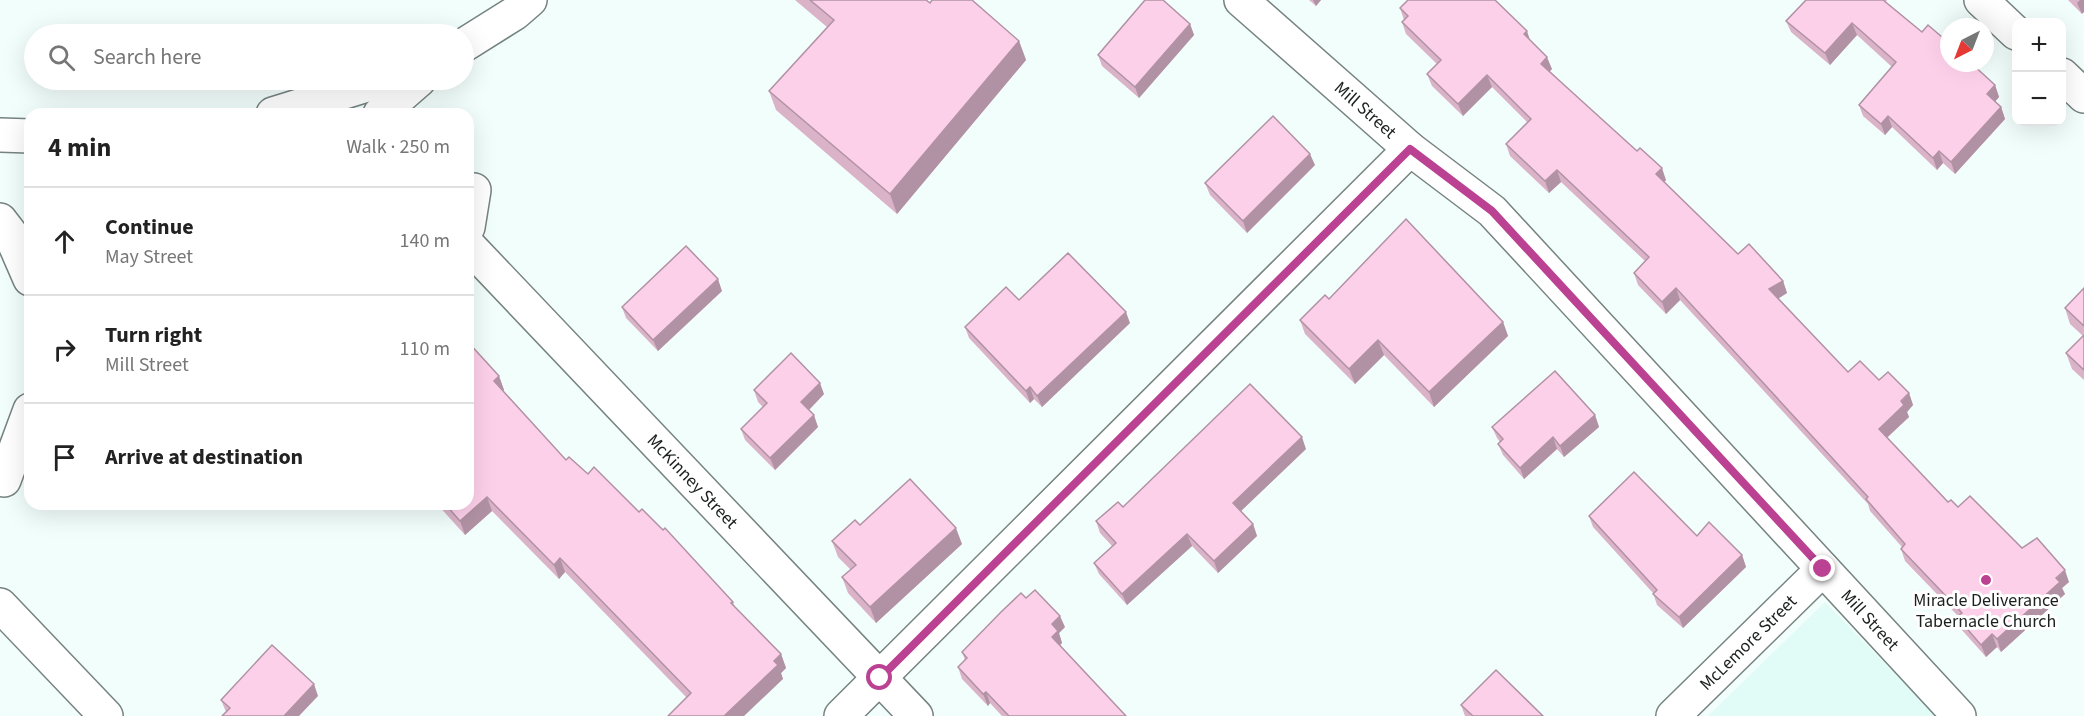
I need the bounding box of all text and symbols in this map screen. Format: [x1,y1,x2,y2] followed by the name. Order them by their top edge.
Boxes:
[1940,18,1994,72] north arrow
[2012,18,2066,126] map controls
[2012,18,2066,72] button: +
[24,24,474,90] search box
[45,41,78,74] icon: search
[93,41,201,73] text: Search here
[2012,72,2066,126] button: −
[1329,75,1402,144] street label: Mill Street
[48,129,111,166] text: 4 min
[346,133,450,161] text: Walk · 250 m
[105,211,194,243] text: Continue
[48,225,81,258] icon: ahead
[400,227,450,255] text: 140 m
[105,243,193,271] text: May Street
[105,319,202,351] text: Turn right
[48,333,81,366] icon: right
[400,335,450,363] text: 110 m
[105,351,189,379] text: Mill Street
[642,428,744,534] street label: McKinney Street
[48,441,81,474] icon: arrive
[105,441,303,473] text: Arrive at destination
[1809,555,1835,581] route end
[1979,573,1993,587] marker: Miracle Deliverance Tabernacle Church
[1835,584,1905,656] street label: Mill Street
[1913,588,2059,634] place label: Miracle Deliverance Tabernacle Church
[1694,589,1802,696] street label: McLemore Street
[866,664,892,690] route start

